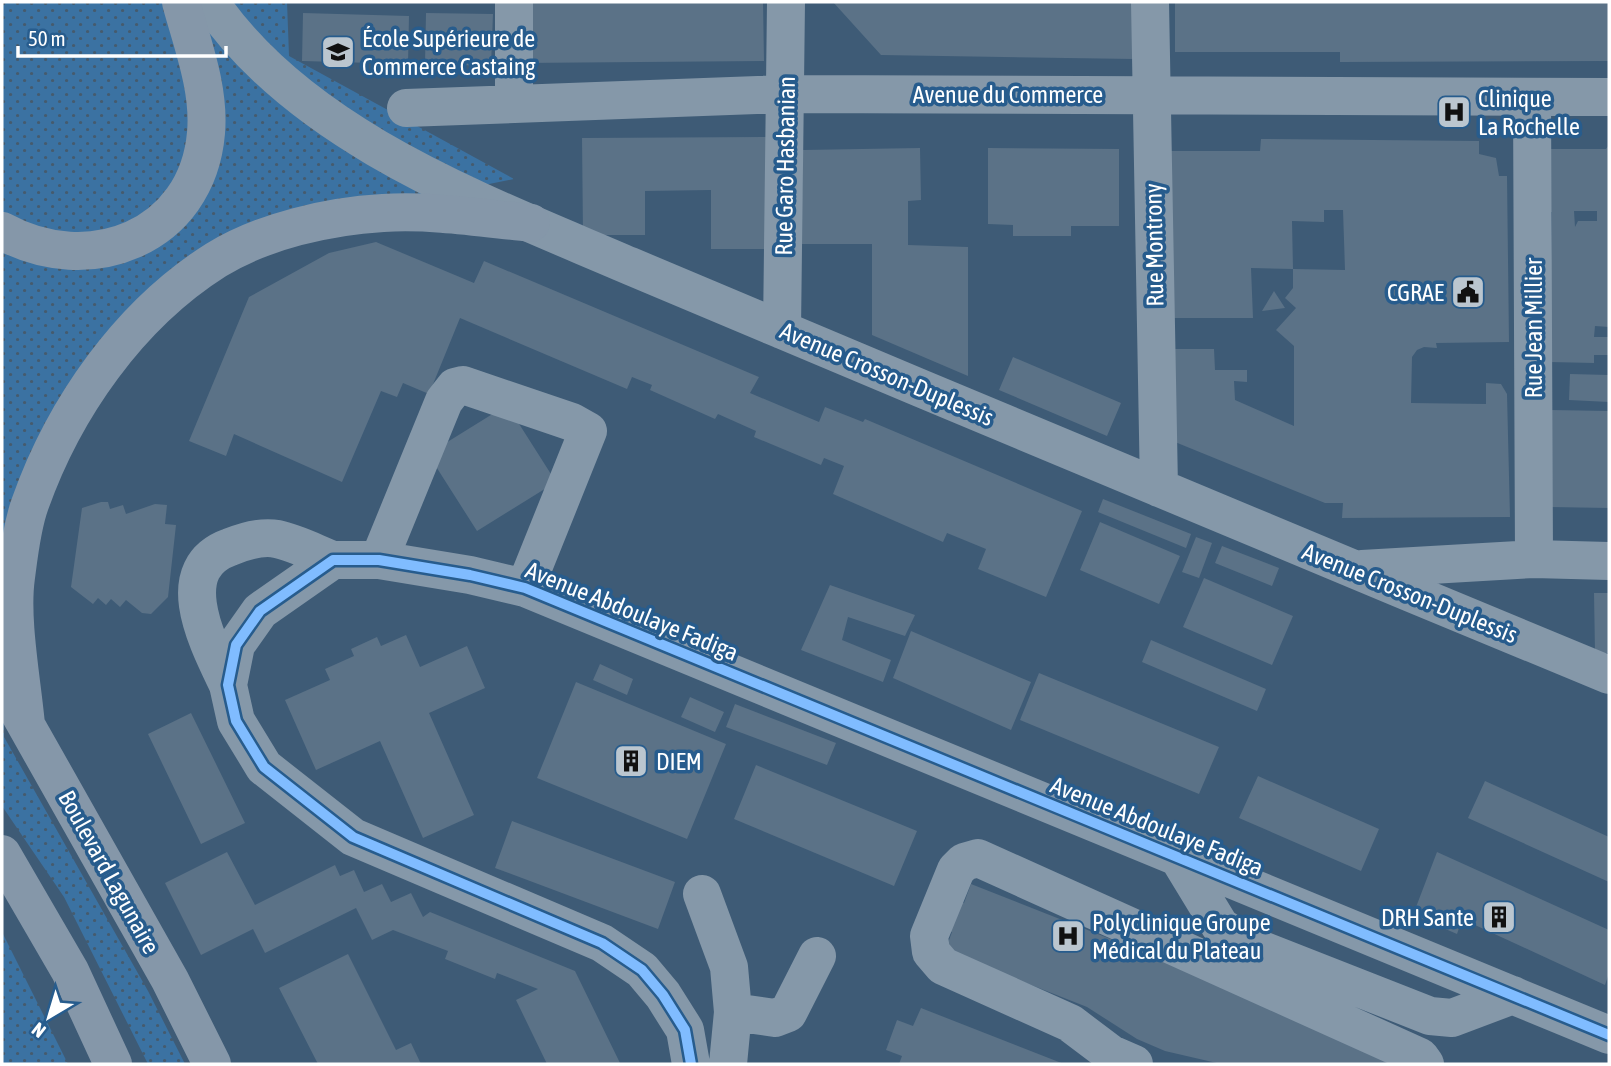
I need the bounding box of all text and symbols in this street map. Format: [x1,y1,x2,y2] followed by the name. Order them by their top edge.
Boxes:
[18,14,226,58] scale bar
[362,25,536,80] place label: École Supérieure de Commerce Castaing
[28,26,66,50] text: 50 m
[319,33,357,71] school or university icon: École Supérieure de Commerce Castaing
[770,76,800,256] street label: Rue Garo Hasbanian
[913,81,1103,108] street label: Avenue du Commerce
[1478,85,1580,140] place label: Clinique La Rochelle
[1435,93,1473,131] hospital icon: Clinique La Rochelle
[1139,183,1169,307] street label: Rue Montrony
[1520,257,1547,398] street label: Rue Jean Millier
[1449,273,1487,311] public building icon: CGRAE
[1387,279,1444,306] place label: CGRAE
[776,317,998,431] street label: Avenue Crosson-Duplessis
[1299,538,1521,648] street label: Avenue Crosson-Duplessis
[522,556,742,666] street label: Avenue Abdoulaye Fadiga
[612,742,650,780] building icon: DIEM
[656,748,702,775] place label: DIEM
[1047,771,1267,881] street label: Avenue Abdoulaye Fadiga
[53,786,165,958] street label: Boulevard Lagunaire
[1480,898,1518,936] building icon: DRH Sante
[1381,904,1474,931] place label: DRH Sante
[1092,909,1271,964] place label: Polyclinique Groupe Médical du Plateau
[1049,917,1087,955] hospital icon: Polyclinique Groupe Médical du Plateau
[14,982,84,1052] north arrow
[27,1018,50,1043] text: N

